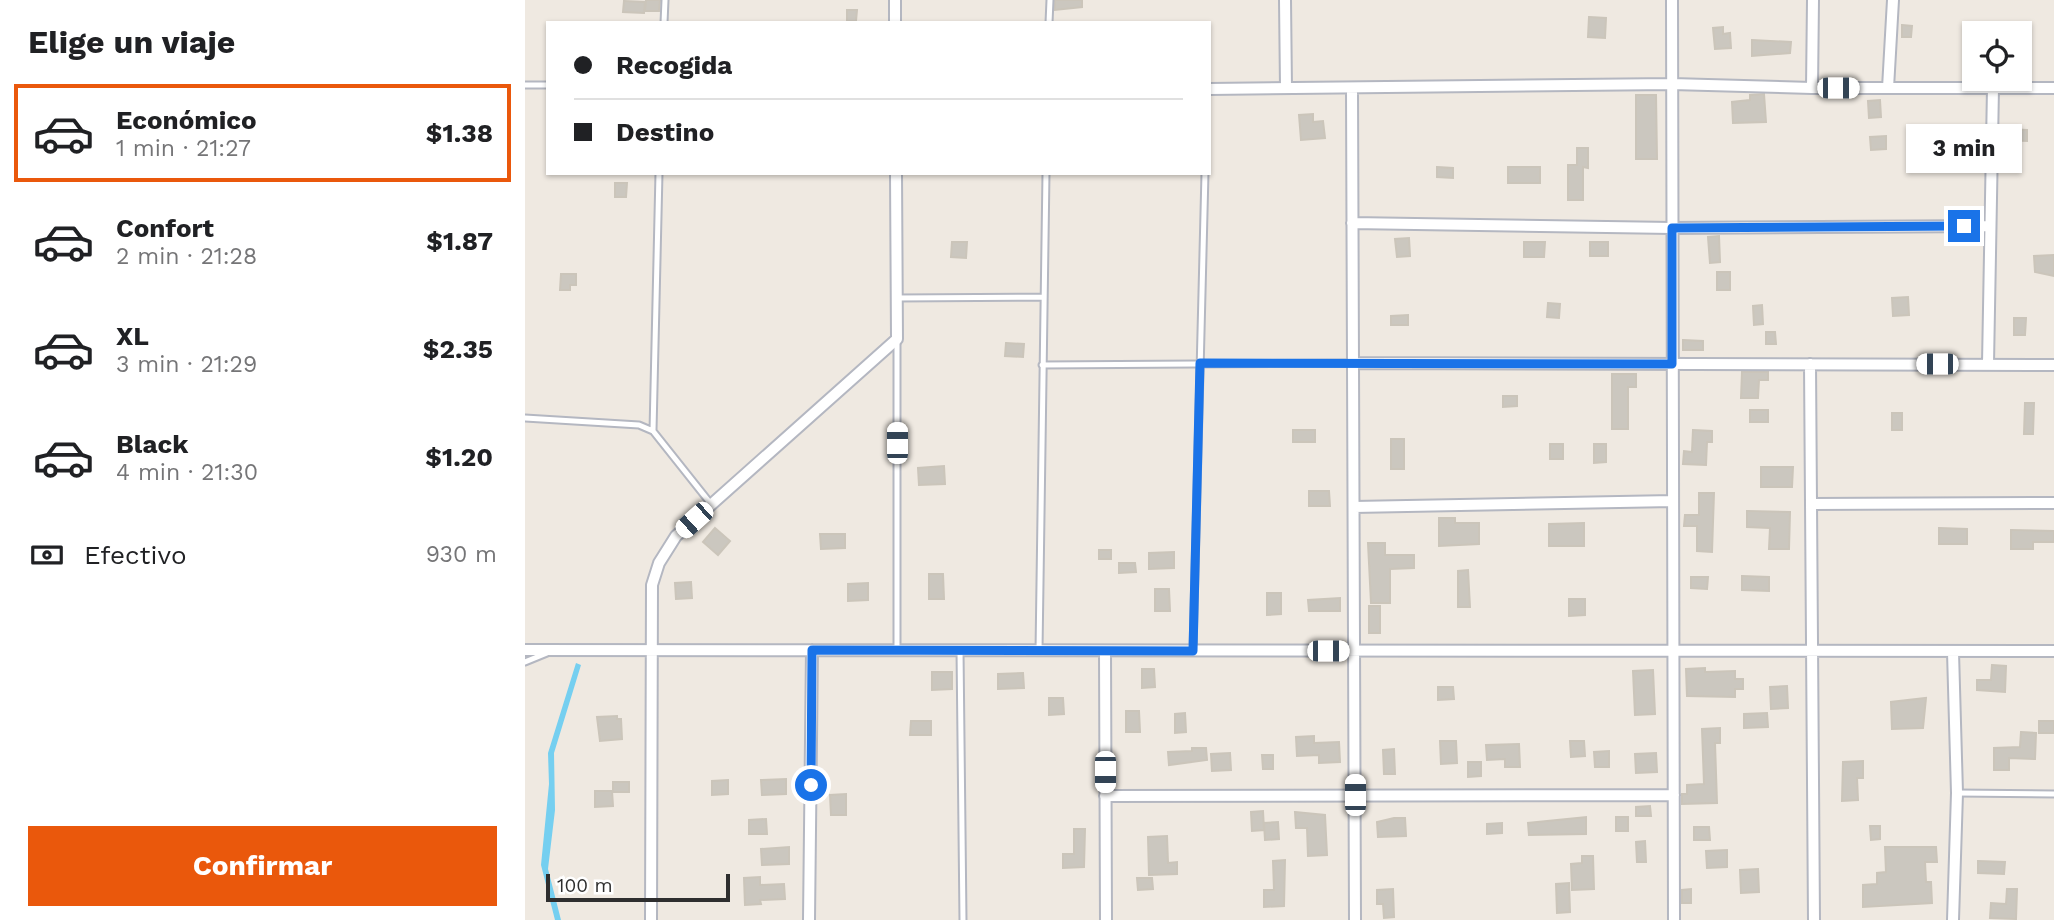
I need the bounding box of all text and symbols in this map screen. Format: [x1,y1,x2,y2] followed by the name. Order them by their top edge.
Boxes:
[1962,21,2032,91] map controls
[1962,21,2032,91] button: locate
[28,23,235,61] text: Elige un viaje
[616,50,732,80] text: Recogida
[1818,78,1860,99] car
[32,102,95,165] icon: car
[116,105,257,135] text: Económico
[616,117,714,147] text: Destino
[426,118,493,148] text: $1.38
[1906,124,2022,174] callout: 3 min
[116,135,251,162] text: 1 min · 21:27
[1933,135,1995,162] text: 3 min
[32,210,95,273] icon: car
[1948,210,1980,242] route end
[116,213,214,243] text: Confort
[426,226,493,256] text: $1.87
[116,243,257,270] text: 2 min · 21:28
[32,318,95,381] icon: car
[116,321,149,351] text: XL
[423,334,493,364] text: $2.35
[116,351,257,378] text: 3 min · 21:29
[1917,354,1959,375] car
[887,422,908,464] car
[32,426,95,489] icon: car
[116,429,188,459] text: Black
[425,442,493,472] text: $1.20
[116,459,258,486] text: 4 min · 21:30
[672,498,717,542] car
[28,536,66,574] icon: cash
[84,540,187,570] text: Efectivo
[426,541,497,568] text: 930 m
[1308,641,1350,662] car
[1095,751,1116,793] car
[795,769,827,801] route start
[1345,774,1366,816] car
[28,826,497,906] button: Confirmar
[546,871,730,903] scale bar
[557,874,613,897] text: 100 m

